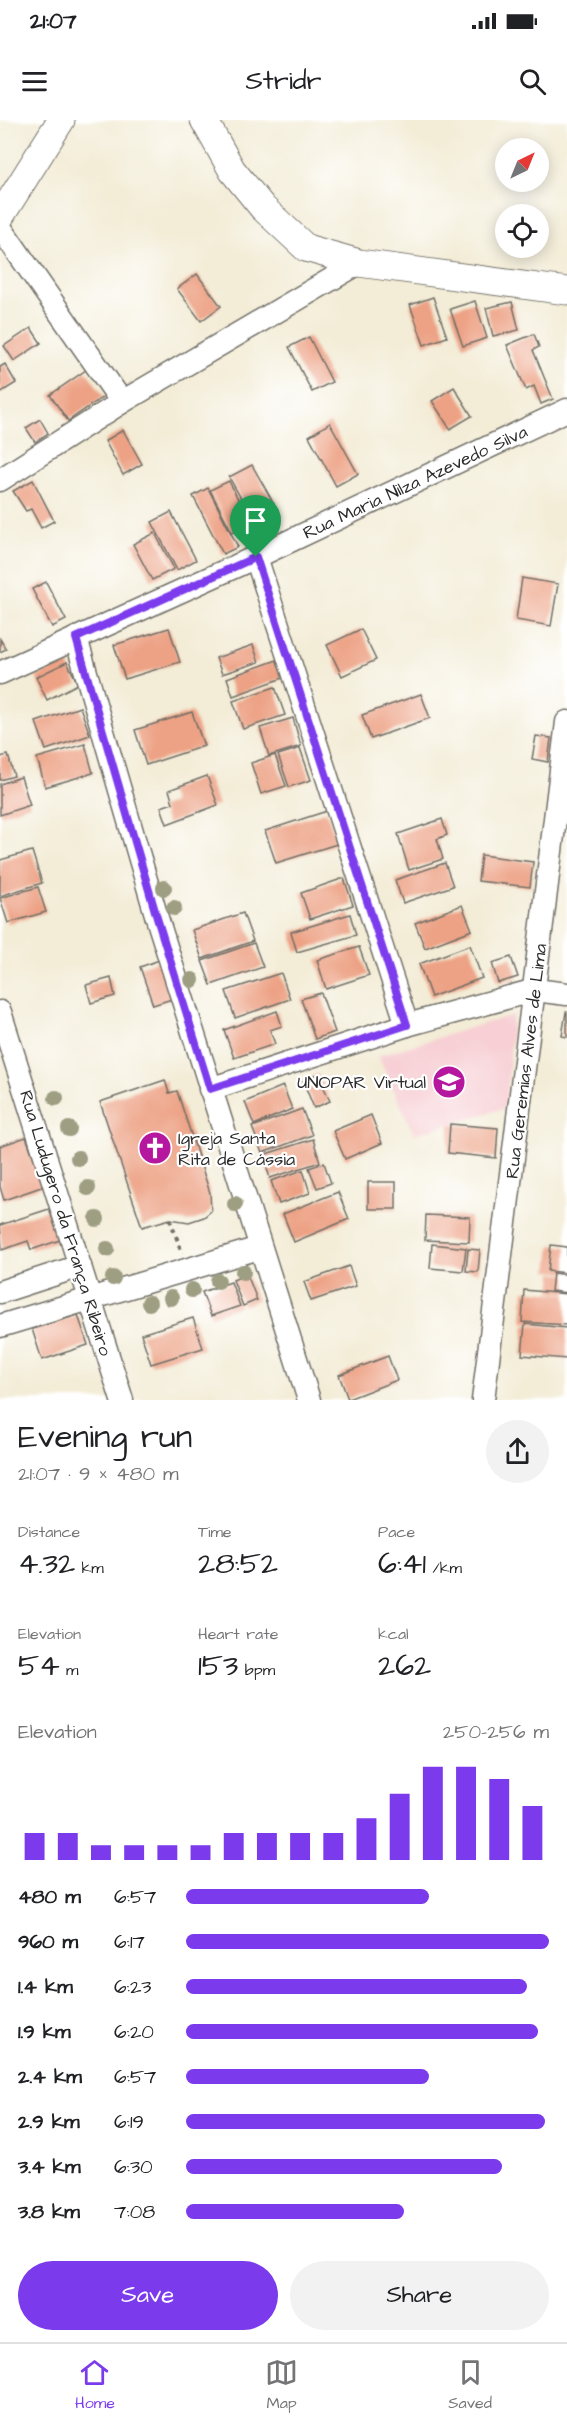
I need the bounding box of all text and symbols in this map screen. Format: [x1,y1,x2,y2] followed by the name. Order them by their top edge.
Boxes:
[30,6,77,37] text: 21:07
[246,62,322,100] text: Stridr
[18,65,51,98] icon: menu
[516,65,549,98] icon: search
[495,138,549,192] north arrow
[495,138,549,258] map controls
[495,204,549,258] button: locate
[299,419,531,546] street label: Rua Maria Nilza Azevedo Silva
[230,495,281,557] pin
[239,504,272,537] icon: arrive
[500,942,553,1180] street label: Rua Geremias Alves de Lima
[431,1064,467,1100] school or university icon: UNOPAR Virtual
[297,1070,426,1095] place label: UNOPAR Virtual
[12,1087,118,1359] street label: Rua Ludugero da França Ribeiro
[178,1126,295,1172] place label: Igreja Santa Rita de Cássia
[137,1130,173,1166] church icon: Igreja Santa Rita de Cássia
[18,1414,192,1460] text: Evening run
[486,1420,549,1483] button: share
[18,1460,179,1488] text: 21:07 · 9 × 480 m
[18,1521,80,1543] text: Distance
[198,1521,232,1543] text: Time
[378,1521,415,1543] text: Pace
[18,1543,75,1585] text: 4.32
[198,1543,278,1585] text: 28:52
[378,1543,426,1585] text: 6:41
[75,1557,104,1579] text: km
[426,1557,462,1579] text: /km
[18,1623,81,1645] text: Elevation
[198,1623,278,1645] text: Heart rate
[378,1623,409,1645] text: kcal
[18,1645,60,1687] text: 54
[198,1645,238,1687] text: 153
[378,1645,431,1687] text: 262
[60,1659,79,1681] text: m
[238,1659,275,1681] text: bpm
[18,1718,97,1746] text: Elevation
[443,1718,549,1746] text: 250–256 m
[18,1883,81,1911] text: 480 m
[114,1883,156,1911] text: 6:57
[18,1928,78,1956] text: 960 m
[114,1928,145,1956] text: 6:17
[18,1973,73,2001] text: 1.4 km
[114,1973,152,2001] text: 6:23
[18,2018,71,2046] text: 1.9 km
[114,2018,154,2046] text: 6:20
[18,2063,82,2091] text: 2.4 km
[114,2063,156,2091] text: 6:57
[18,2108,80,2136] text: 2.9 km
[114,2108,144,2136] text: 6:19
[18,2153,80,2181] text: 3.4 km
[114,2153,153,2181] text: 6:30
[18,2198,80,2226] text: 3.8 km
[114,2198,155,2226] text: 7:08
[18,2261,278,2330] button: Save
[290,2261,549,2330] button: Share
[75,2356,115,2414] tab: Home
[265,2356,298,2414] tab: Map
[448,2356,492,2414] tab: Saved

